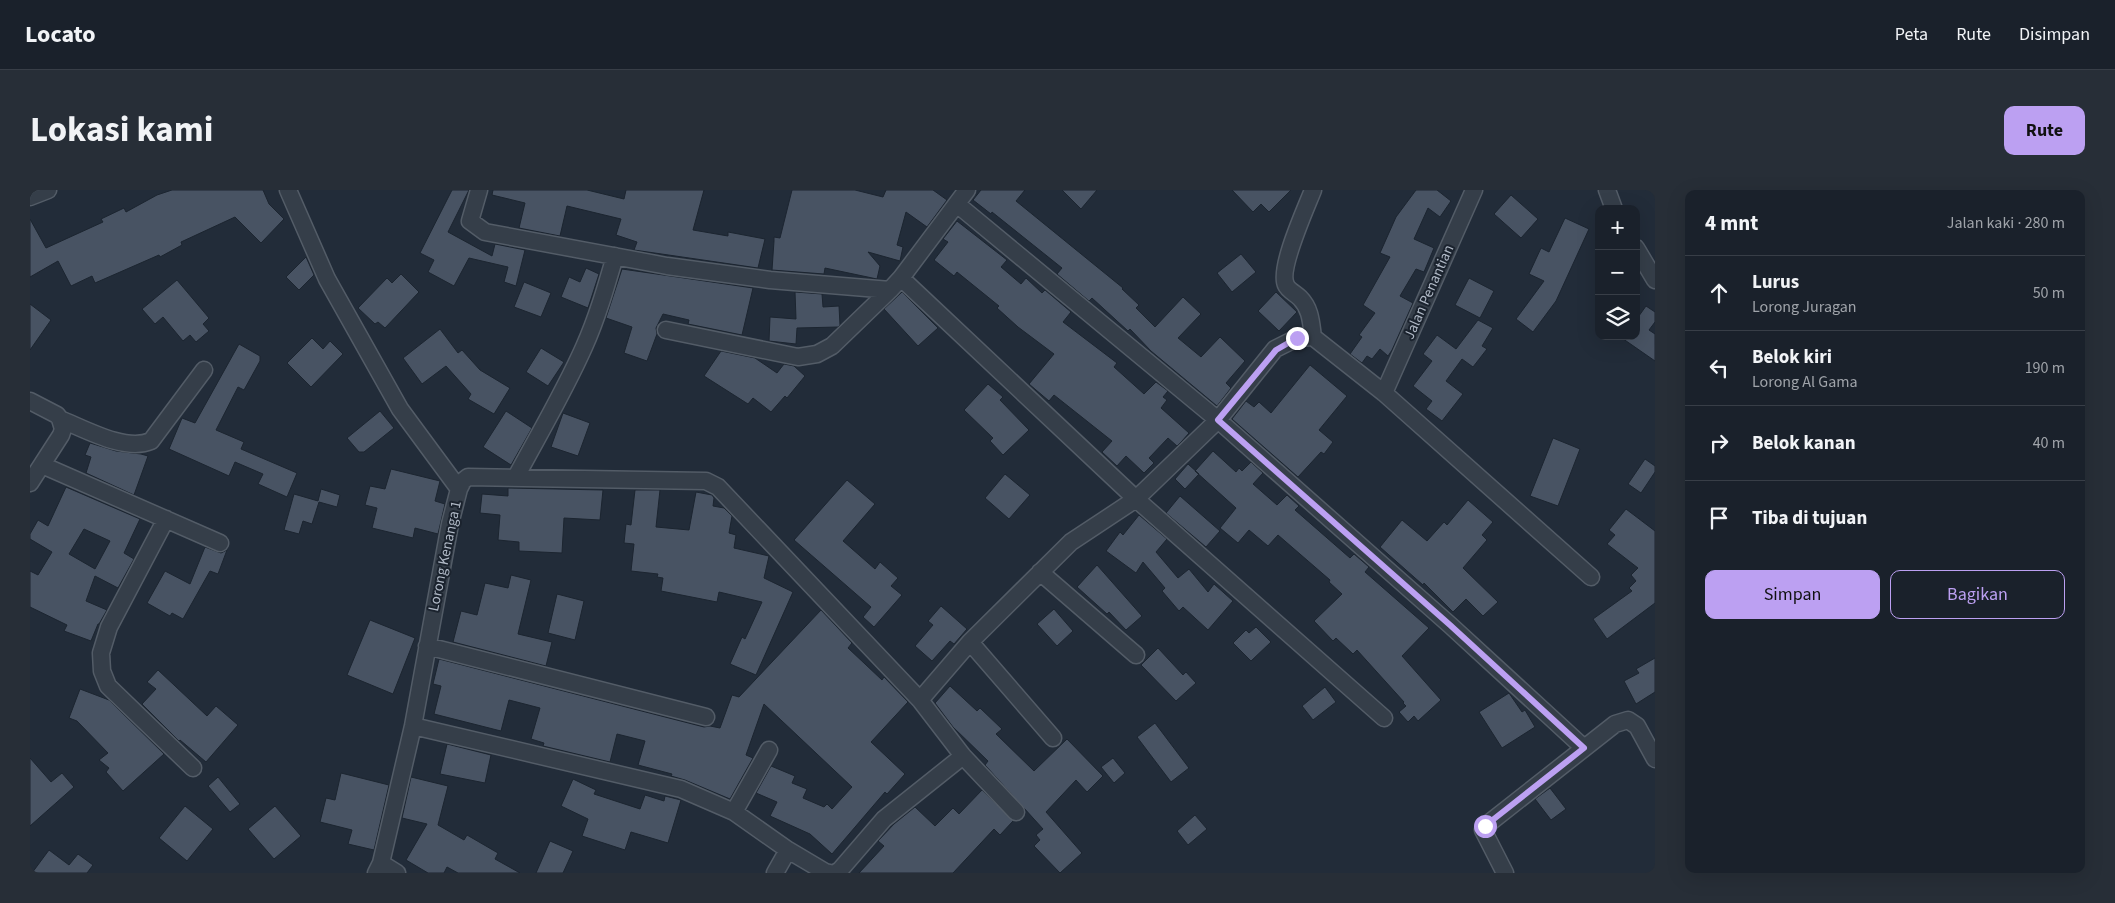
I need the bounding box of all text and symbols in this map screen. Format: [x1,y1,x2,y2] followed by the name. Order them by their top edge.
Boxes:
[25,17,96,52] text: Locato
[1895,22,1928,47] text: Peta
[1956,22,1991,47] text: Rute
[2019,22,2090,47] text: Disimpan
[30,105,213,155] text: Lokasi kami
[2004,106,2085,155] button: Rute
[1595,205,1640,340] map controls
[1595,205,1640,250] button: +
[1705,208,1758,238] text: 4 mnt
[1947,212,2065,234] text: Jalan kaki · 280 m
[1399,241,1459,343] street label: Jalan Penantian
[1595,250,1640,295] button: −
[1752,269,1799,296] text: Lurus
[1705,279,1733,307] icon: ahead
[2033,282,2065,304] text: 50 m
[1595,295,1640,340] button: layers
[1752,296,1857,318] text: Lorong Juragan
[1286,327,1309,350] route end
[1752,344,1832,371] text: Belok kiri
[1705,354,1733,382] icon: left
[2025,357,2065,379] text: 190 m
[1752,371,1858,393] text: Lorong Al Gama
[1705,429,1733,457] icon: right
[1752,430,1856,457] text: Belok kanan
[2033,432,2065,454] text: 40 m
[423,499,467,613] street label: Lorong Kenanga 1
[1705,504,1733,532] icon: arrive
[1752,505,1867,532] text: Tiba di tujuan
[1705,570,1880,619] button: Simpan
[1890,570,2065,619] button: Bagikan
[1474,815,1497,838] route start

